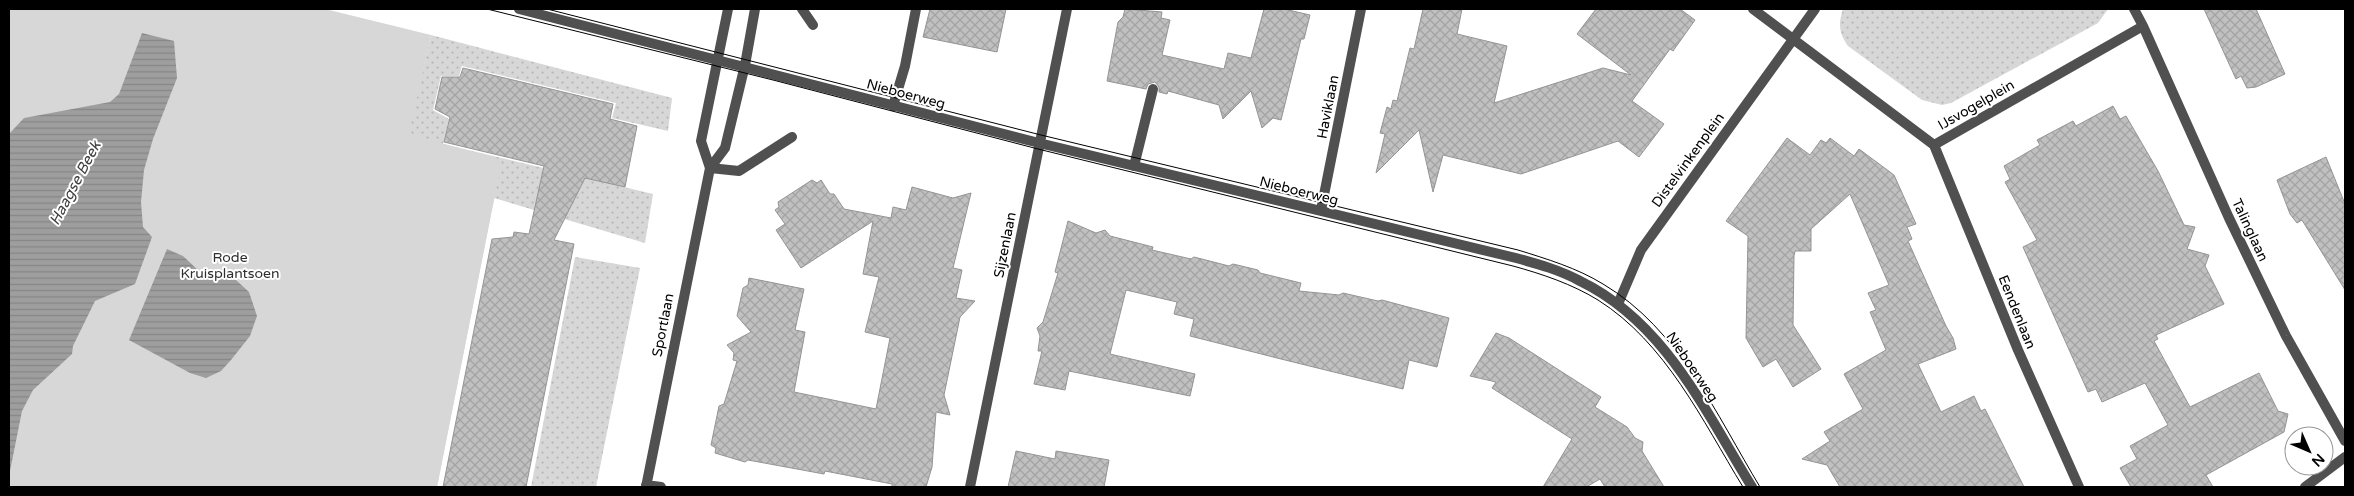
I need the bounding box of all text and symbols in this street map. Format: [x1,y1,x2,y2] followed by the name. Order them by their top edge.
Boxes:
[1313,74,1343,140] street label: Haviklaan
[865,75,947,113] street label: Nieboerweg
[1935,76,2017,134] street label: IJsvogelplein
[1648,109,1728,211] street label: Distelvinkenplein
[45,136,106,228] water label: Haagse Beek
[1258,173,1340,209] street label: Nieboerweg
[2228,196,2272,264] street label: Talinglaan
[990,211,1020,279] street label: Sijzenlaan
[180,249,280,282] park label: Rode Kruisplantsoen
[1994,273,2040,351] street label: Eendenlaan
[649,292,677,358] street label: Sportlaan
[1662,329,1722,405] street label: Nieboerweg
[2284,426,2334,476] north arrow
[2308,450,2328,470] text: N

